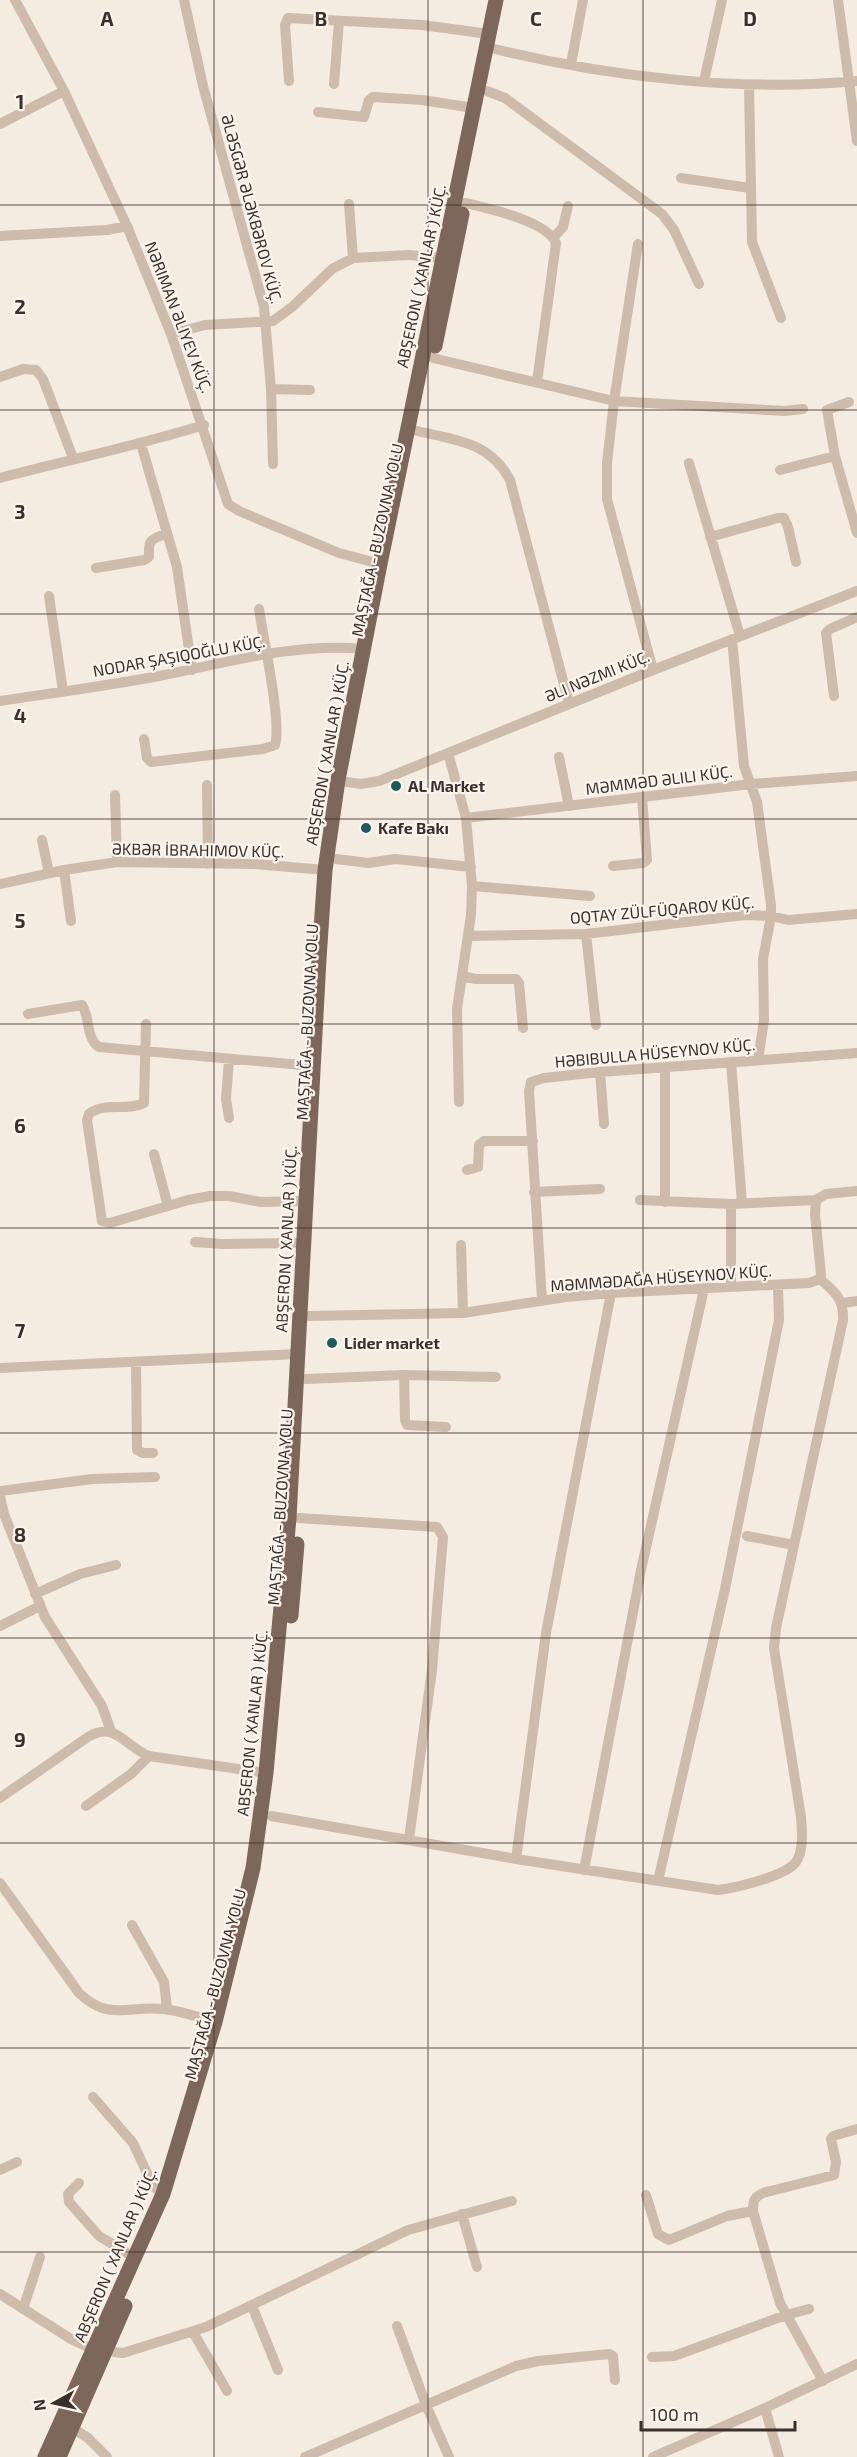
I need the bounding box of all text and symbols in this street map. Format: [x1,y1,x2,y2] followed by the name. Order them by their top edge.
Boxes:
[100,6,114,30] text: A
[315,6,327,30] text: B
[530,6,542,30] text: C
[743,6,757,30] text: D
[16,89,24,113] text: 1
[217,112,287,306] street label: ƏLƏSGƏR ƏLƏKBƏROV KÜÇ.
[392,182,450,370] street label: ABŞERON ( XANLAR ) KÜÇ.
[141,238,217,396] street label: NƏRIMAN ƏLIYEV KÜÇ.
[14,294,26,318] text: 2
[347,442,407,638] street label: MAŞTAĞA - BUZOVNA YOLU
[14,499,26,523] text: 3
[91,631,267,681] street label: NODAR ŞAŞIQOĞLU KÜÇ.
[542,646,652,706] street label: ƏLI NƏZMI KÜÇ.
[301,659,353,847] street label: ABŞERON ( XANLAR ) KÜÇ.
[14,703,27,727] text: 4
[584,761,734,799] street label: MƏMMƏD ƏLILI KÜÇ.
[408,776,485,795] place label: AL Market
[389,779,403,793] marker: AL Market
[378,818,449,837] place label: Kafe Bakı
[359,821,373,835] marker: Kafe Bakı
[112,838,284,862] street label: ƏKBƏR İBRAHIMOV KÜÇ.
[569,892,755,928] street label: OQTAY ZÜLFÜQAROV KÜÇ.
[14,908,26,932] text: 5
[292,923,322,1121] street label: MAŞTAĞA - BUZOVNA YOLU
[554,1034,756,1072] street label: HƏBIBULLA HÜSEYNOV KÜÇ.
[14,1113,26,1137] text: 6
[271,1145,301,1333] street label: ABŞERON ( XANLAR ) KÜÇ.
[550,1260,772,1296] street label: MƏMMƏDAĞA HÜSEYNOV KÜÇ.
[15,1318,26,1342] text: 7
[344,1333,440,1352] place label: Lider market
[325,1336,339,1350] marker: Lider market
[263,1408,297,1606] street label: MAŞTAĞA - BUZOVNA YOLU
[14,1522,26,1546] text: 8
[232,1629,272,1817] street label: ABŞERON ( XANLAR ) KÜÇ.
[14,1727,26,1751] text: 9
[180,1886,250,2082] street label: MAŞTAĞA - BUZOVNA YOLU
[69,2165,161,2345] street label: ABŞERON ( XANLAR ) KÜÇ.
[24,2373,84,2433] north arrow
[641,2394,796,2432] scale bar
[28,2398,49,2412] text: N
[650,2403,699,2425] text: 100 m

